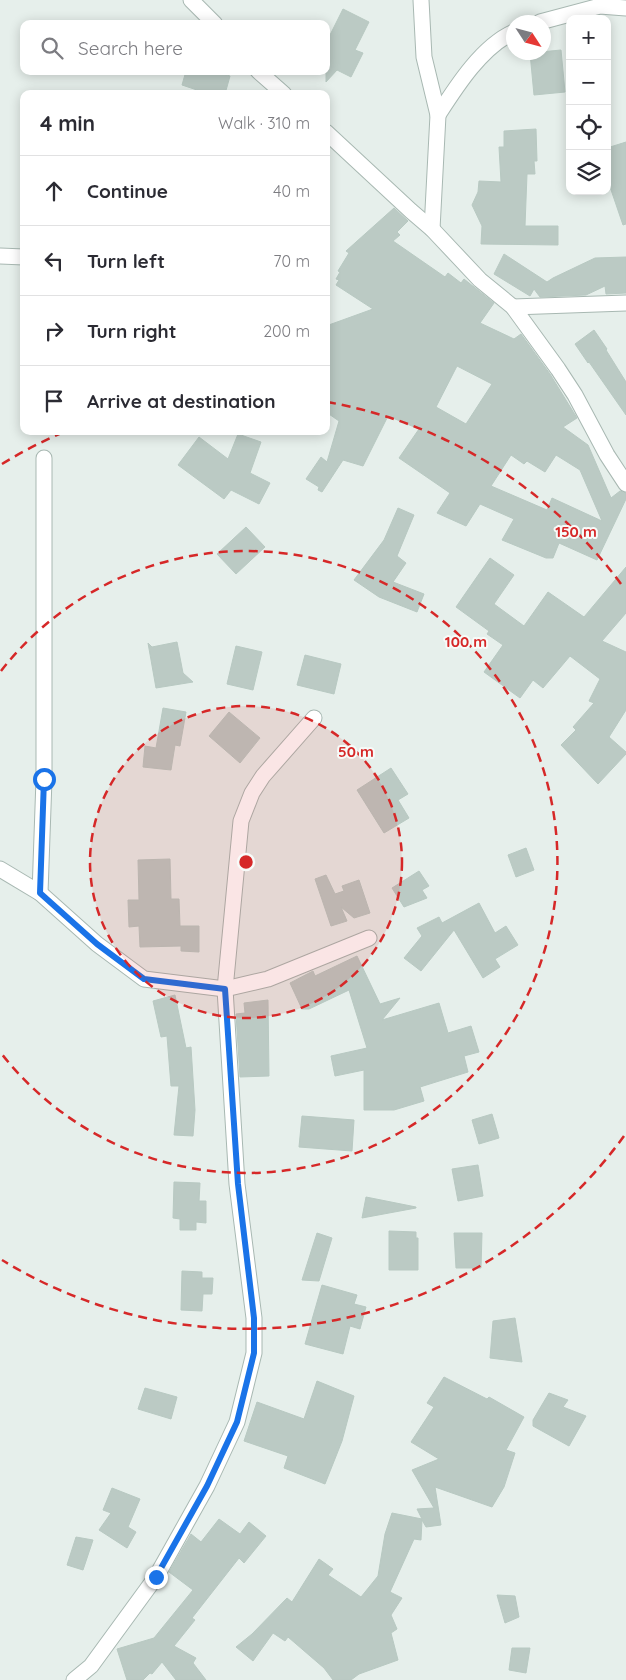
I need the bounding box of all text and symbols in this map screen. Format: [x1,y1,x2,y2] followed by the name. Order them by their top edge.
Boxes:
[506,15,551,60] north arrow
[566,15,611,195] map controls
[566,15,611,60] button: +
[20,20,330,75] search box
[38,34,66,62] icon: search
[78,36,183,60] text: Search here
[566,60,611,105] button: −
[566,105,611,150] button: locate
[40,110,95,136] text: 4 min
[218,113,310,133] text: Walk · 310 m
[566,150,611,195] button: layers
[40,177,68,205] icon: ahead
[87,179,168,203] text: Continue
[273,181,310,201] text: 40 m
[40,247,68,275] icon: left
[87,249,165,273] text: Turn left
[273,251,310,271] text: 70 m
[40,317,68,345] icon: right
[87,319,176,343] text: Turn right
[263,321,310,341] text: 200 m
[40,387,68,415] icon: arrive
[87,389,276,413] text: Arrive at destination
[555,522,597,541] text: 150 m
[445,632,487,651] text: 100 m
[338,742,374,761] text: 50 m
[33,768,56,791] route start
[237,853,255,871] centre of rings
[145,1566,168,1589] route end

